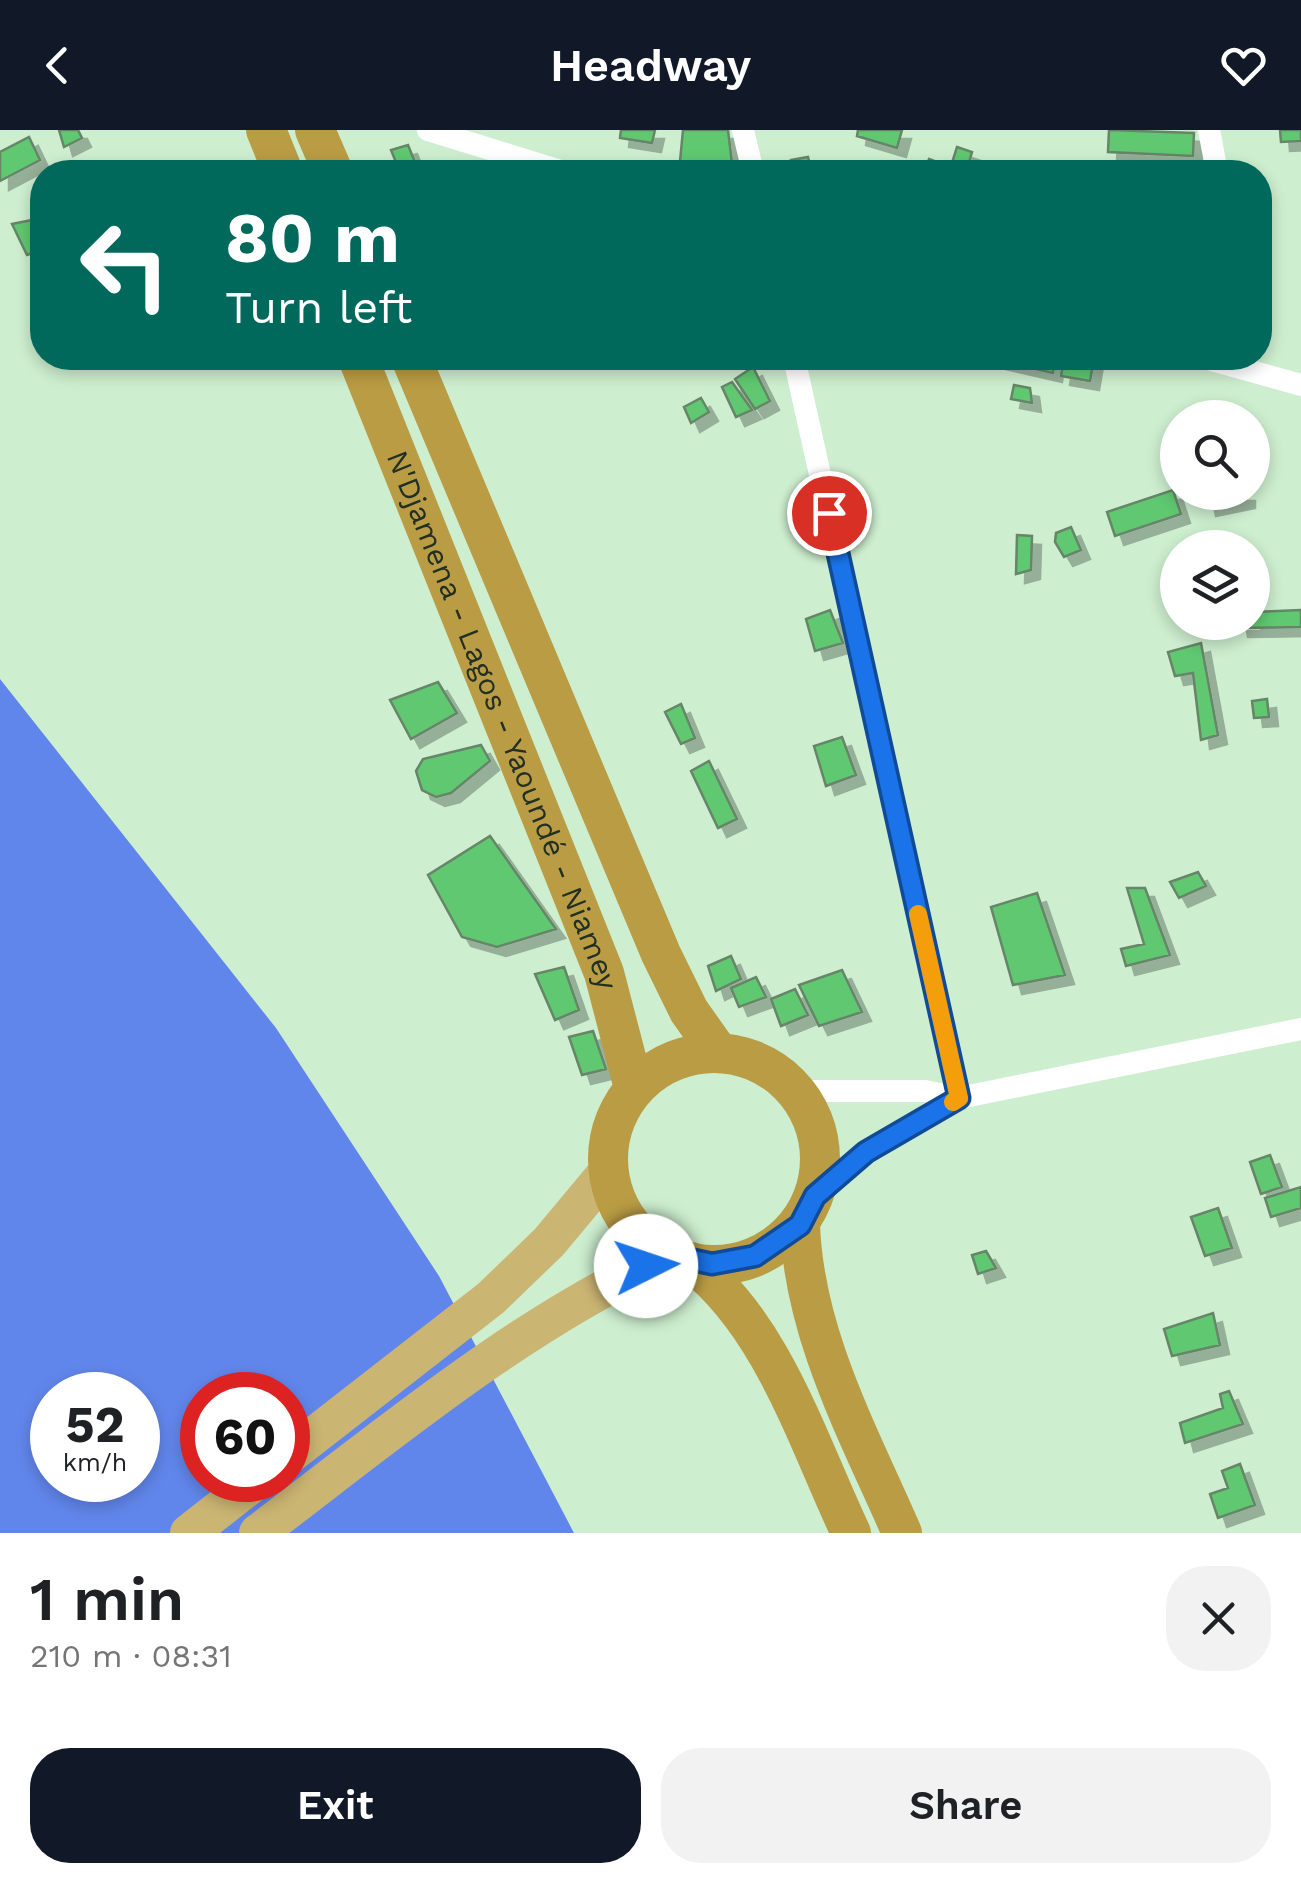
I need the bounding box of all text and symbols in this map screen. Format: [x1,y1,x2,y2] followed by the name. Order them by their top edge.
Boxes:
[30,38,85,93] icon: back
[1216,38,1271,93] icon: heart
[550,39,751,92] text: Headway
[225,197,400,279] text: 80 m
[60,200,190,330] icon: left
[225,281,412,334] text: Turn left
[1160,400,1270,640] map controls
[1160,400,1270,510] button: search
[380,445,626,994] street label: N'Djamena - Lagos - Yaoundé - Niamey
[787,471,872,556] pin
[802,486,857,541] icon: arrive
[1160,530,1270,640] button: layers
[594,1214,698,1318] position arrow
[180,1372,310,1502] speed limit sign: 60
[66,1395,124,1454] text: 52
[63,1448,127,1477] text: km/h
[30,1564,184,1635] text: 1 min
[1166,1566,1271,1671] button: close
[30,1637,232,1675] text: 210 m · 08:31
[30,1748,641,1863] button: Exit
[661,1748,1271,1863] button: Share

